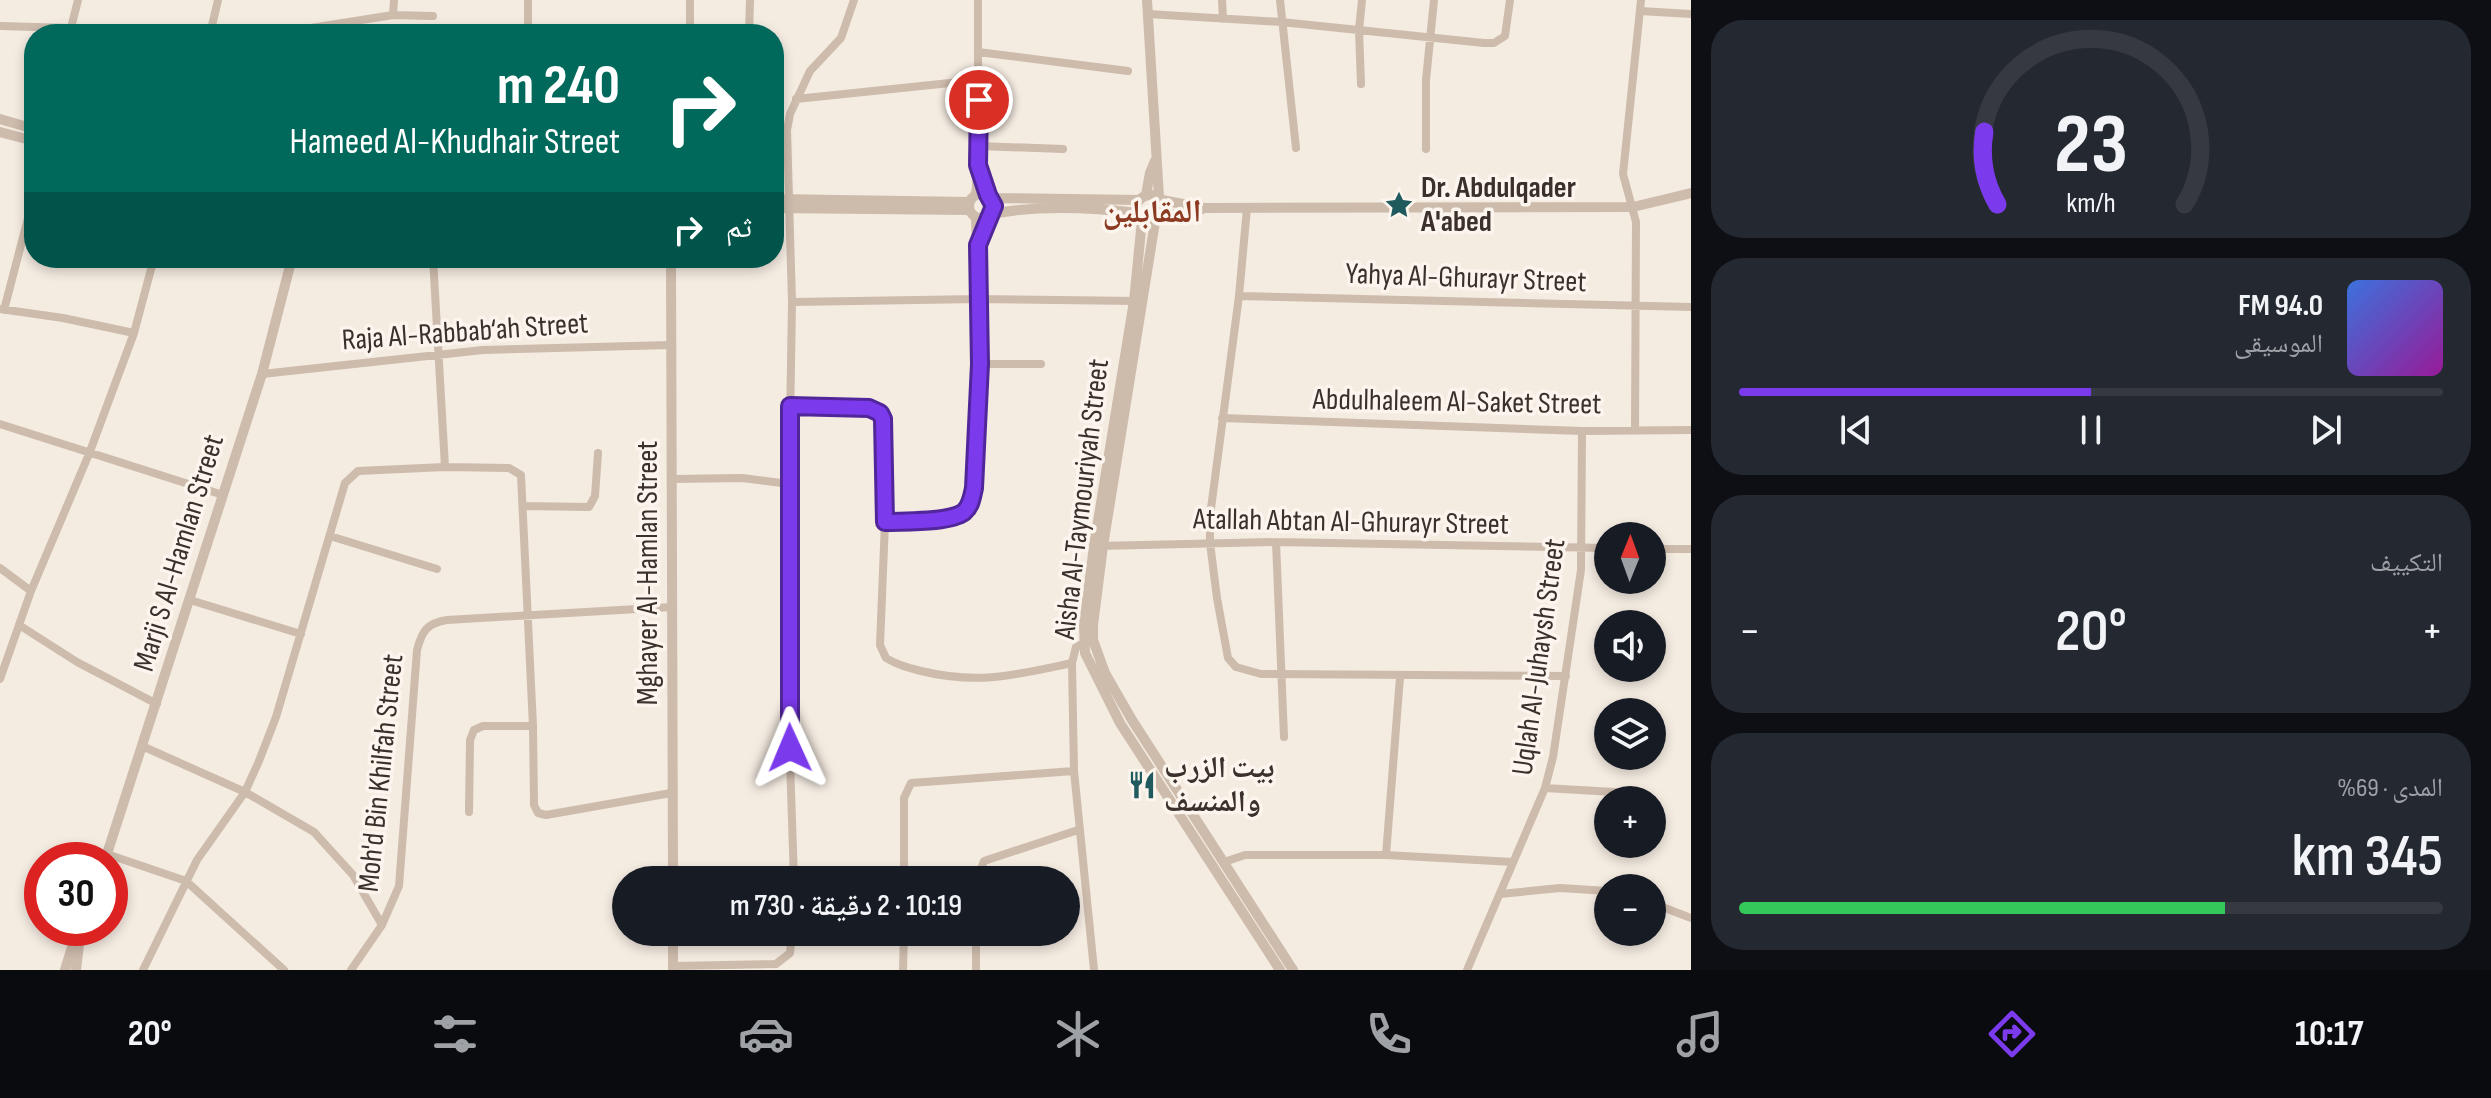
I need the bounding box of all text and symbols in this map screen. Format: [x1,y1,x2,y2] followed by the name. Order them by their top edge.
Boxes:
[497,53,620,120] text: 240 m
[648,56,752,160] icon: right
[945,66,1013,134] pin
[957,78,1001,122] icon: arrive
[2054,95,2128,195] text: 23
[289,121,620,164] text: Hameed Al-Khudhair Street
[1420,170,1576,240] place label: Dr. Abdulqader A'abed
[2066,186,2116,221] text: km/h
[1384,190,1414,220] place icon: Dr. Abdulqader A'abed
[1103,193,1201,232] district label: المقابلين
[666,208,710,252] icon: right
[726,210,752,246] text: ثم
[1345,256,1587,300] street label: Yahya Al-Ghurayr Street
[2238,288,2323,324] text: 94.0 FM
[341,305,589,359] street label: Raja Al-Rabbab‘ah Street
[2234,329,2323,360] text: الموسيقى
[1047,357,1117,642] street label: Aisha Al-Taymouriyah Street
[1311,381,1602,423] street label: Abdulhaleem Al-Saket Street
[1834,408,1878,452] icon: previous
[2069,408,2113,452] icon: pause
[2304,408,2348,452] icon: next
[126,430,232,676] street label: Marji S Al-Hamlan Street
[630,441,666,705] street label: Mghayer Al-Hamlan Street
[1192,501,1509,543] street label: Atallah Abtan Al-Ghurayr Street
[1594,522,1666,594] north arrow
[1594,522,1666,946] map controls
[1505,536,1573,778] street label: Uqlah Al-Juhaysh Street
[2370,548,2443,579] text: التكييف
[2055,596,2127,668] text: 20°
[1739,605,1761,658] text: −
[2421,605,2443,658] text: +
[1594,610,1666,682] button: sound
[351,652,411,894] street label: Moh'd Bin Khilfah Street
[1594,698,1666,770] button: layers
[748,706,832,790] position arrow
[1164,750,1275,820] place label: بيت الزرب والمنسف
[1127,770,1157,800] restaurant icon: بيت الزرب والمنسف
[2337,773,2443,804] text: المدى · 69%
[1594,786,1666,858] button: +
[2291,821,2443,893] text: 345 km
[24,842,128,946] speed limit sign: 30
[1594,874,1666,946] button: −
[730,888,962,924] text: 10:19 · 2 دقيقة · 730 m
[427,1006,483,1062] icon: filters
[738,1006,794,1062] icon: car
[1050,1006,1106,1062] icon: climate
[1361,1006,1417,1062] icon: phone
[1672,1006,1728,1062] icon: music
[1984,1006,2040,1062] icon: directions
[128,1013,172,1056] text: 20°
[2295,1013,2363,1056] text: 10:17

